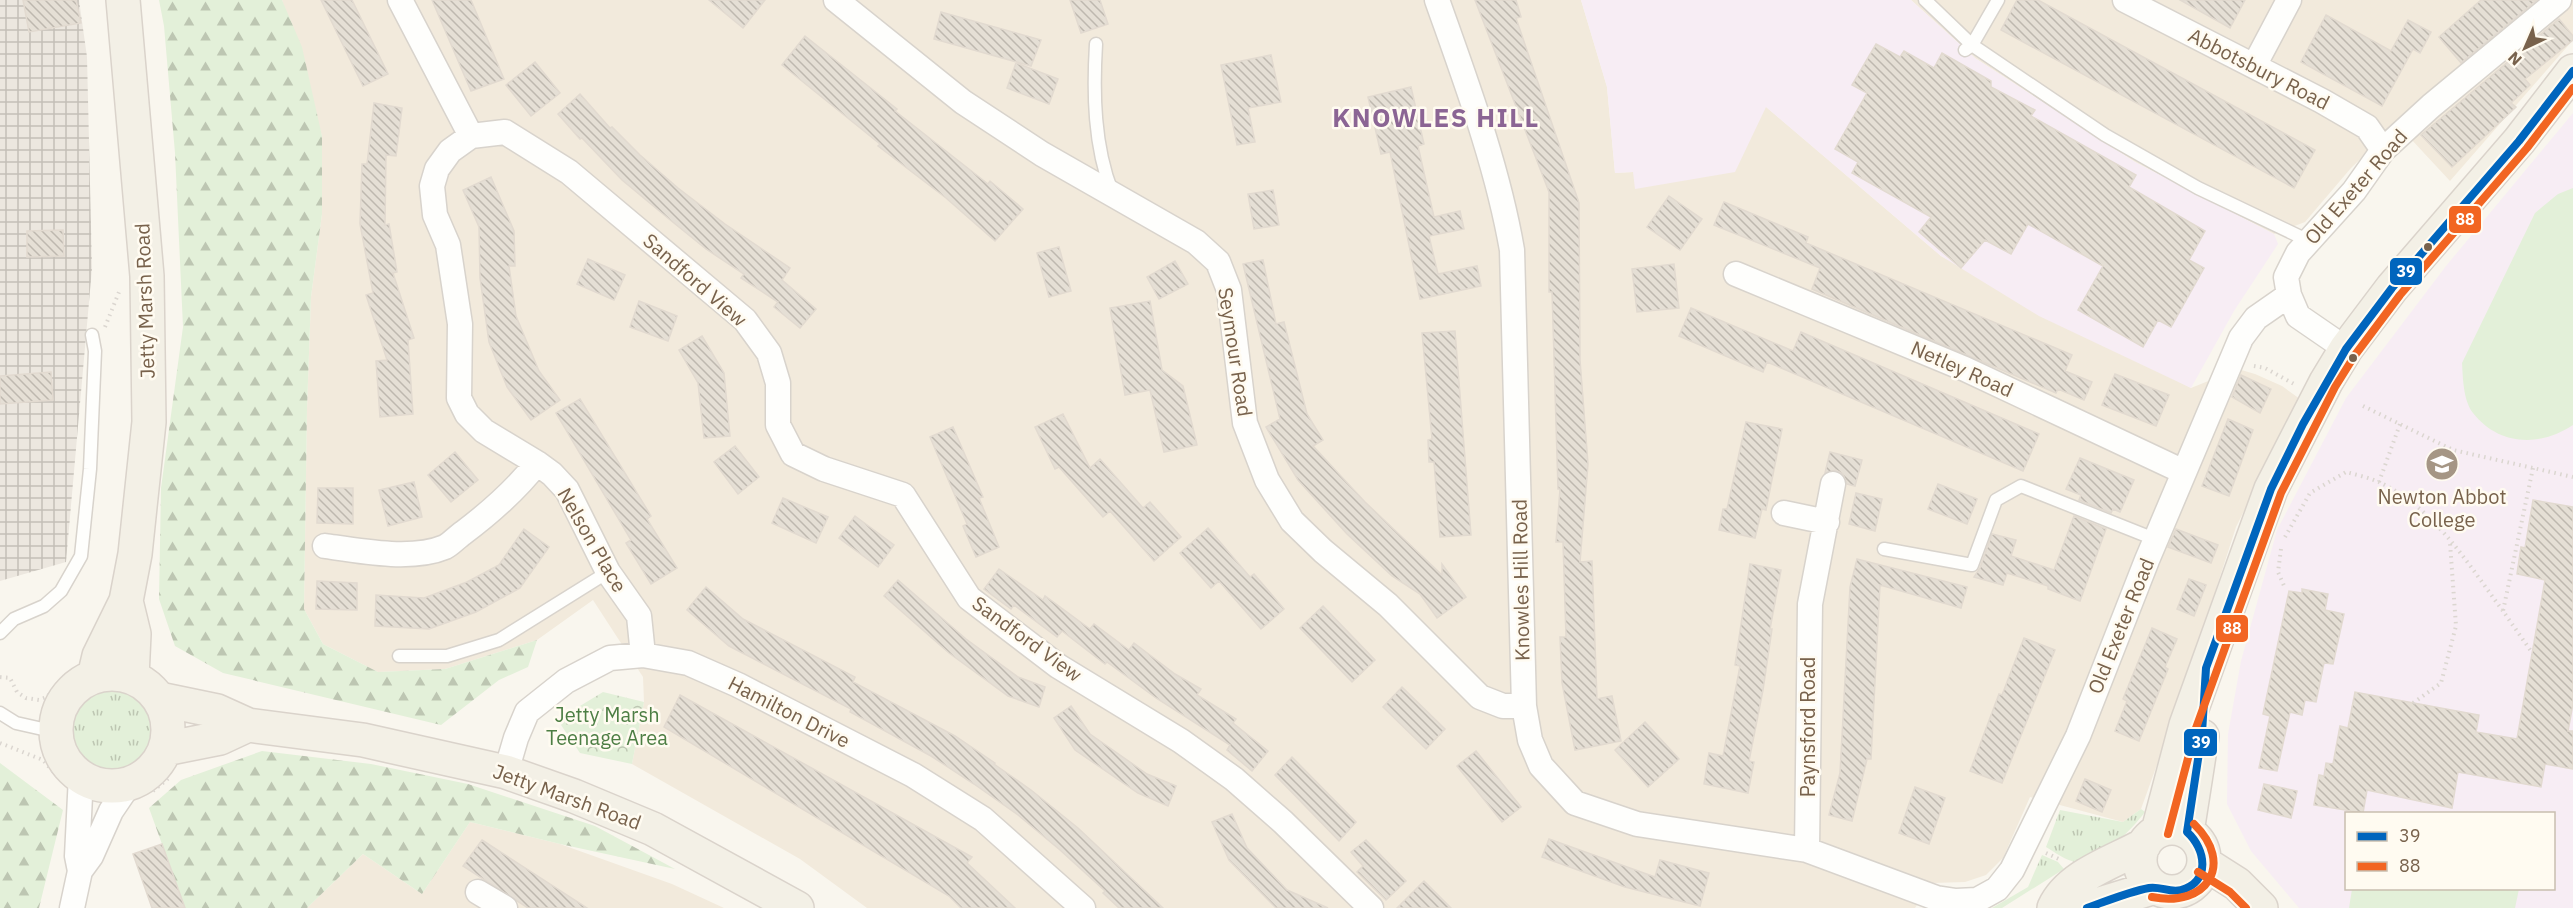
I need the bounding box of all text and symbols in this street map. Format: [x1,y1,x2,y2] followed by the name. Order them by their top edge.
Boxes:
[2495,18,2555,78] north arrow
[2184,21,2334,116] street label: Abbotsbury Road
[2503,48,2526,70] text: N
[1332,100,1540,134] district label: KNOWLES HILL
[2298,123,2413,250] street label: Old Exeter Road
[2448,205,2482,234] line badge: 88
[2455,209,2475,229] text: 88
[128,223,161,379] street label: Jetty Marsh Road
[637,227,753,332] street label: Sandford View
[2422,241,2434,253] unlabelled marker
[2389,257,2423,286] line badge: 39
[2396,261,2416,281] text: 39
[1212,285,1259,419] street label: Seymour Road
[1907,334,2018,403] street label: Netley Road
[2347,352,2359,364] unlabelled marker
[2424,446,2460,482] school or university icon: Newton Abbot College
[552,482,633,597] street label: Nelson Place
[2378,483,2506,533] place label: Newton Abbot College
[1506,499,1535,661] street label: Knowles Hill Road
[2081,554,2160,698] street label: Old Exeter Road
[967,590,1088,688] street label: Sandford View
[2215,614,2249,643] line badge: 88
[2222,618,2242,638] text: 88
[1794,657,1821,797] street label: Paynsford Road
[724,669,855,754] street label: Hamilton Drive
[546,701,668,751] park label: Jetty Marsh Teenage Area
[2183,728,2218,757] line badge: 39
[2191,732,2211,752] text: 39
[489,757,645,836] street label: Jetty Marsh Road
[2345,812,2555,890] legend
[2399,824,2421,847] text: 39
[2399,854,2421,877] text: 88

